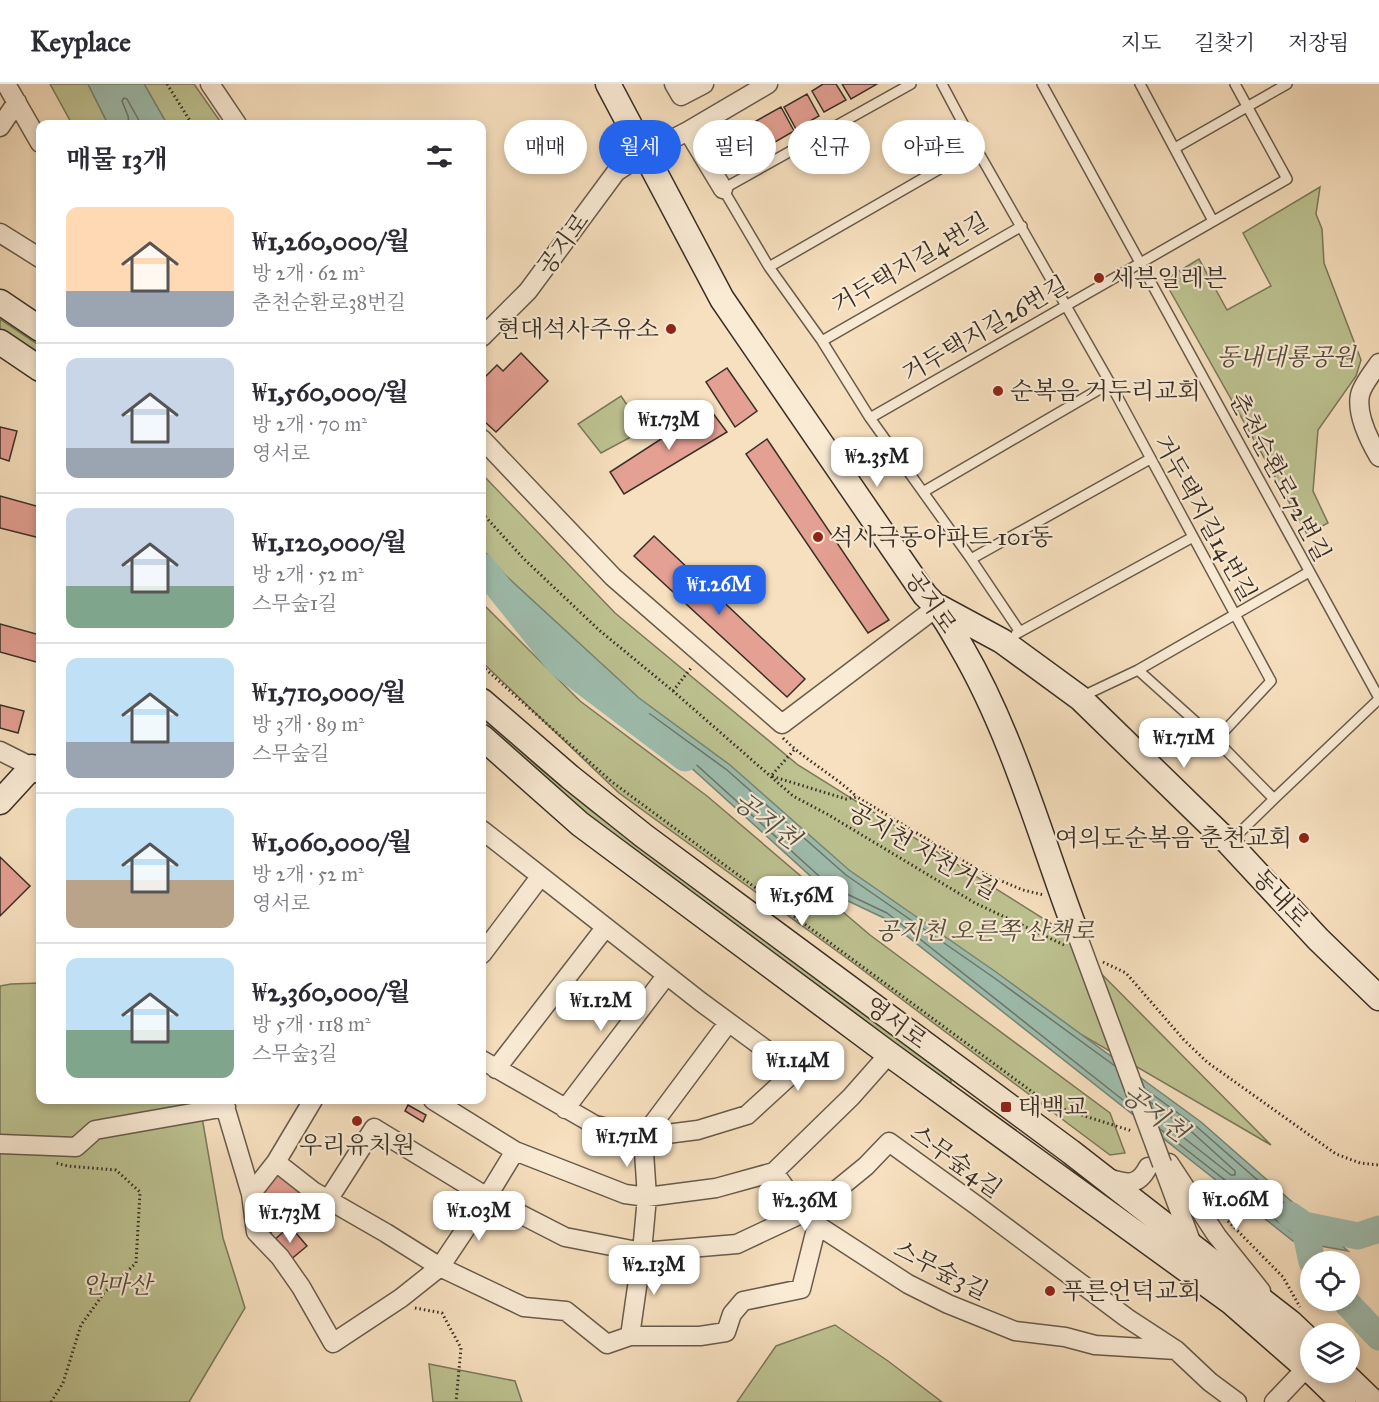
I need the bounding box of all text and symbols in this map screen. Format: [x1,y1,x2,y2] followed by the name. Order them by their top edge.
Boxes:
[30,24,131,59] text: Keyplace
[1121,30,1161,56] text: 지도
[1194,30,1255,56] text: 길찾기
[1288,30,1349,56] text: 저장됨
[504,120,587,174] chip: 매매
[599,120,681,174] chip: 월세
[693,120,776,174] chip: 필터
[788,120,870,174] chip: 신규
[882,120,985,174] chip: 아파트
[423,140,456,173] icon: filters
[66,143,168,175] text: 매물 13개
[826,206,994,320] street label: 거두택지길4번길
[530,207,596,281] street label: 공지로
[252,225,410,257] text: ₩1,260,000/월
[114,231,186,303] icon: home
[252,261,365,285] text: 방 2개 · 62 m²
[1111,263,1227,293] place label: 세븐일레븐
[897,269,1073,389] street label: 거두택지길26번길
[1092,271,1106,285] marker: 세븐일레븐
[252,290,406,314] text: 춘천순환로38번길
[497,314,659,344] place label: 현대석사주유소
[664,322,678,336] marker: 현대석사주유소
[1216,342,1357,372] park label: 동내대룡공원
[252,376,409,408] text: ₩1,560,000/월
[1010,376,1201,406] place label: 순복음 거두리교회
[114,382,186,454] icon: home
[991,384,1005,398] marker: 순복음 거두리교회
[1223,387,1337,567] street label: 춘천순환로72번길
[620,400,718,451] pin: ₩1.73M
[638,407,700,431] text: ₩1.73M
[252,412,367,436] text: 방 2개 · 70 m²
[1147,430,1263,606] street label: 거두택지길14번길
[828,437,926,488] pin: ₩2.35M
[252,441,310,465] text: 영서로
[845,444,909,468] text: ₩2.35M
[830,522,1053,552] place label: 석사극동아파트 101동
[252,526,407,558] text: ₩1,120,000/월
[811,530,825,544] marker: 석사극동아파트 101동
[114,532,186,604] icon: home
[252,562,364,586] text: 방 2개 · 52 m²
[670,565,768,616] pin: ₩1.26M
[899,565,963,639] street label: 공지로
[687,572,751,596] text: ₩1.26M
[252,591,337,615] text: 스무숲1길
[252,676,406,708] text: ₩1,710,000/월
[114,682,186,754] icon: home
[252,712,364,736] text: 방 3개 · 89 m²
[1135,718,1233,769] pin: ₩1.71M
[1153,725,1215,749] text: ₩1.71M
[252,741,329,765] text: 스무숲길
[727,785,808,857] water label: 공지천
[843,796,1003,906] street label: 공지천 자전거길
[1055,823,1292,853] place label: 여의도순복음 춘천교회
[252,826,412,858] text: ₩1,060,000/월
[1297,831,1311,845] marker: 여의도순복음 춘천교회
[114,832,186,904] icon: home
[252,862,364,886] text: 방 2개 · 52 m²
[1246,862,1316,934] street label: 동내로
[753,876,851,927] pin: ₩1.56M
[770,883,834,907] text: ₩1.56M
[252,891,310,915] text: 영서로
[875,916,1095,946] park label: 공지천 오른쪽 산책로
[252,976,410,1008] text: ₩2,360,000/월
[552,981,650,1032] pin: ₩1.12M
[114,982,186,1054] icon: home
[570,988,632,1012] text: ₩1.12M
[859,990,933,1056] street label: 영서로
[252,1012,371,1036] text: 방 5개 · 118 m²
[252,1041,337,1065] text: 스무숲3길
[749,1041,847,1092] pin: ₩1.14M
[766,1048,830,1072] text: ₩1.14M
[1115,1078,1196,1150] water label: 공지천
[1018,1092,1088,1122] place label: 태백교
[999,1100,1013,1114] marker: 태백교
[350,1114,364,1128] marker: 우리유치원
[578,1117,676,1168] pin: ₩1.71M
[904,1118,1008,1204] street label: 스무숲4길
[596,1124,658,1148] text: ₩1.71M
[299,1130,415,1160] place label: 우리유치원
[1187,1180,1285,1231] pin: ₩1.06M
[756,1181,854,1232] pin: ₩2.36M
[1203,1187,1269,1211] text: ₩1.06M
[772,1188,838,1212] text: ₩2.36M
[430,1191,528,1242] pin: ₩1.03M
[241,1193,339,1244] pin: ₩1.73M
[447,1198,511,1222] text: ₩1.03M
[259,1200,321,1224] text: ₩1.73M
[889,1233,993,1307] street label: 스무숲3길
[605,1245,703,1296] pin: ₩2.13M
[1300,1251,1360,1383] map controls
[1300,1251,1360,1311] button: locate
[623,1252,685,1276] text: ₩2.13M
[82,1270,156,1300] park label: 안마산
[1062,1276,1201,1306] place label: 푸른언덕교회
[1043,1284,1057,1298] marker: 푸른언덕교회
[1300,1323,1360,1383] button: layers

